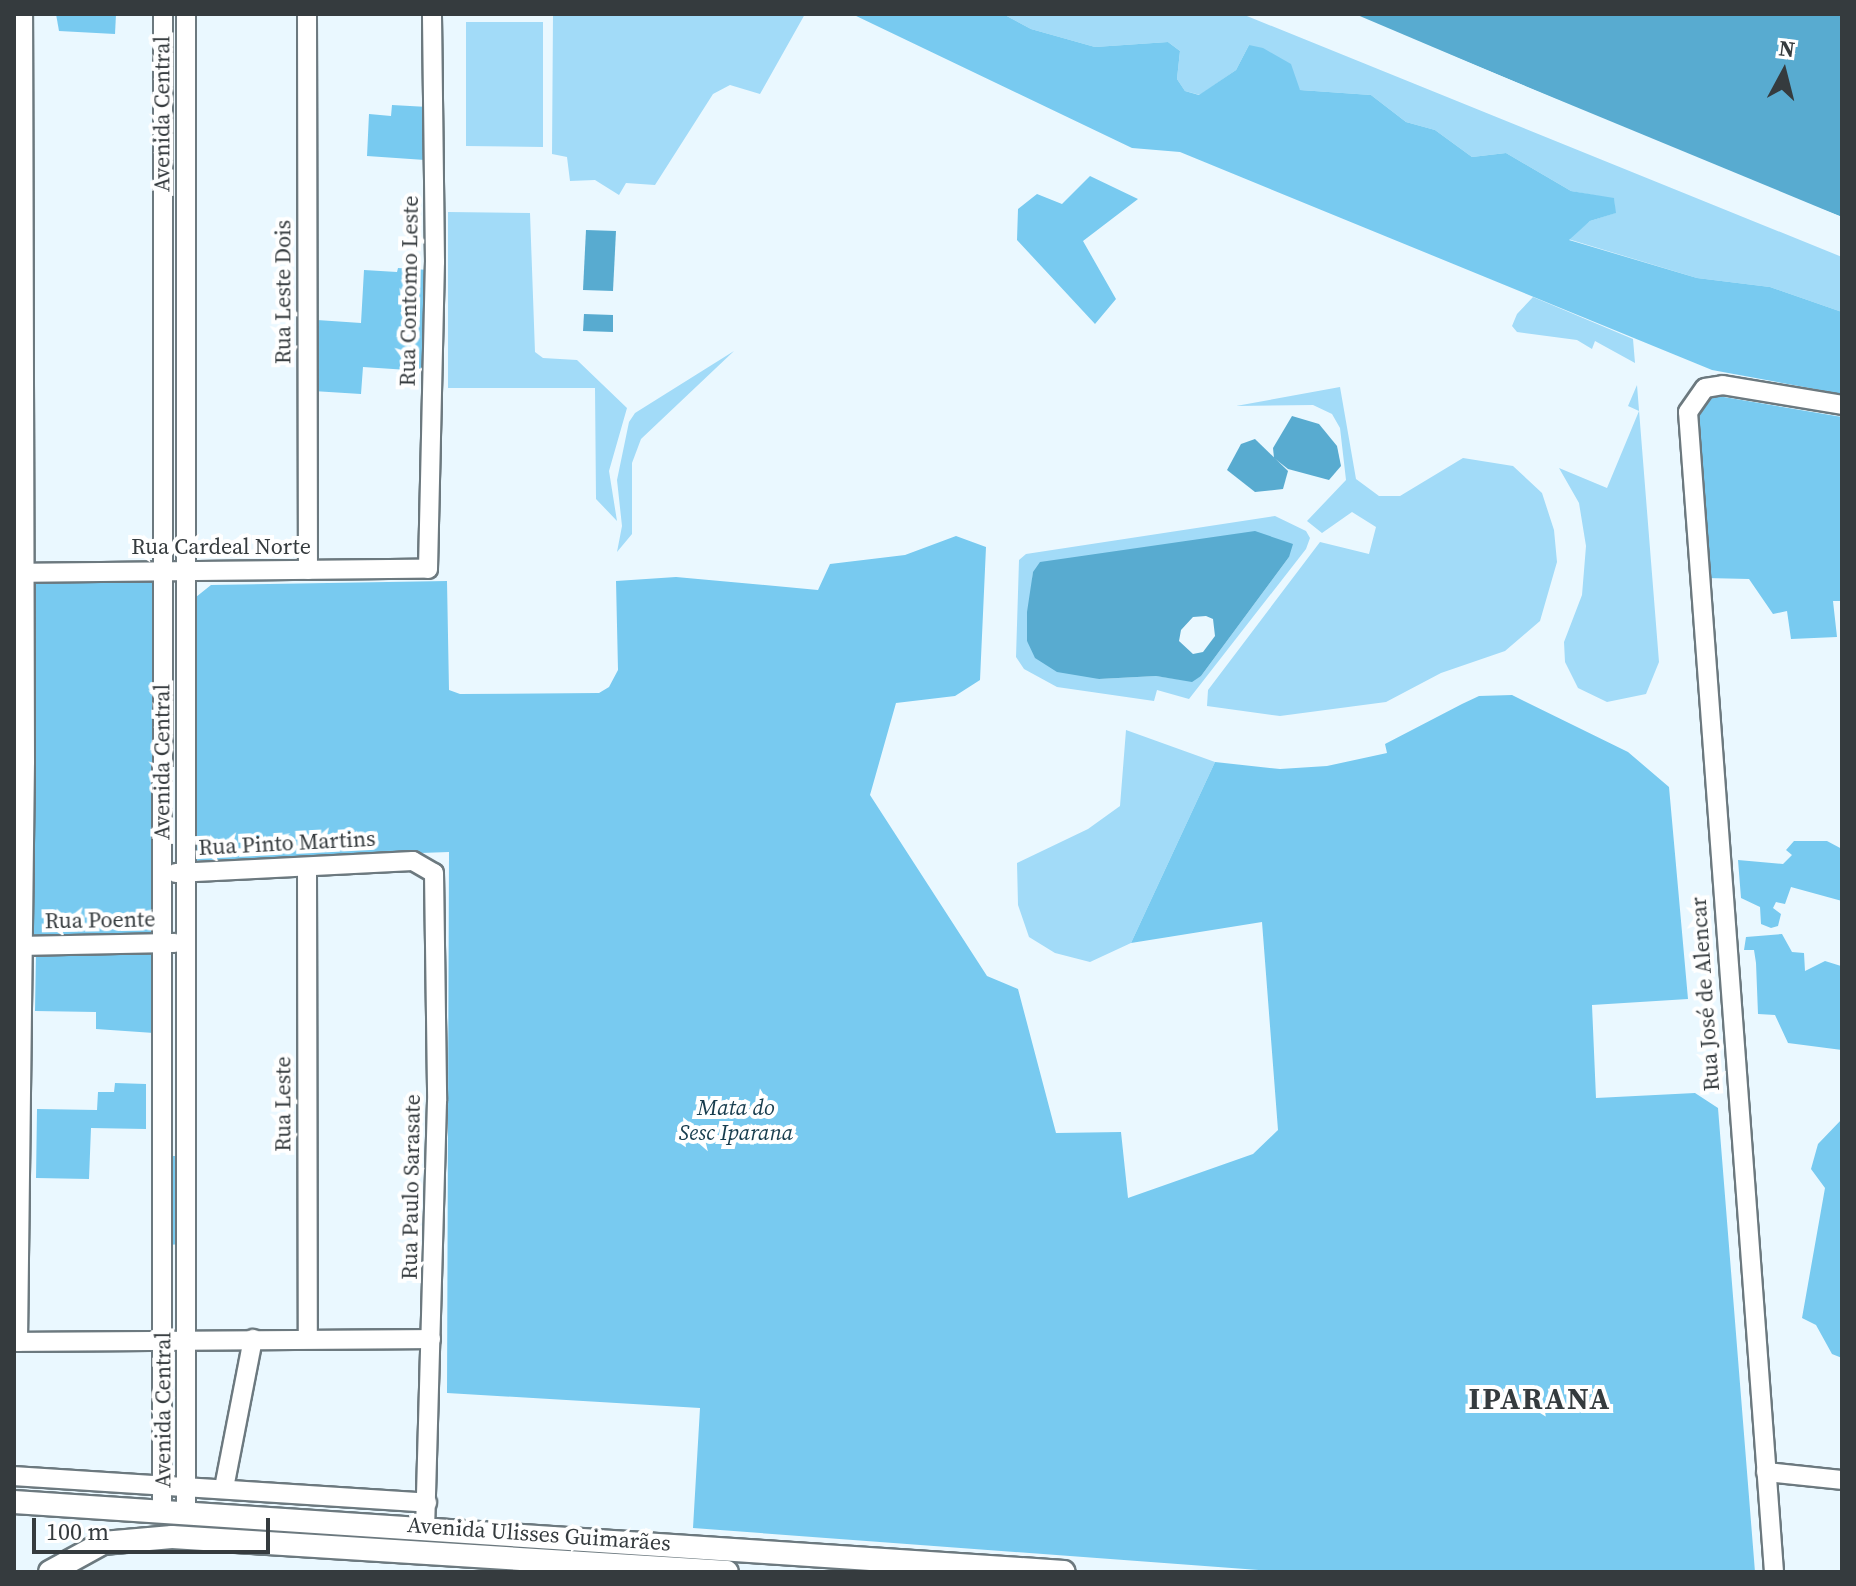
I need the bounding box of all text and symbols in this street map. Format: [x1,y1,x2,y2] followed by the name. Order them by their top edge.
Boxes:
[1744,32,1824,112] north arrow
[1777,32,1797,64] text: N
[149,36,175,192] street label: Avenida Central
[394,195,424,387] street label: Rua Contomo Leste
[270,220,296,364] street label: Rua Leste Dois
[131,534,311,560] street label: Rua Cardeal Norte
[149,684,175,840] street label: Avenida Central
[198,825,376,861] street label: Rua Pinto Martins
[1685,896,1725,1092] street label: Rua José de Alencar
[44,906,156,934] street label: Rua Poente
[270,1056,296,1152] street label: Rua Leste
[396,1094,426,1280] street label: Rua Paulo Sarasate
[679,1094,793,1146] park label: Mata do Sesc Iparana
[150,1332,176,1488] street label: Avenida Central
[1469,1381,1611,1417] district label: IPARANA
[36,1502,274,1552] scale bar
[406,1512,672,1556] street label: Avenida Ulisses Guimarães
[46,1515,109,1548] text: 100 m

